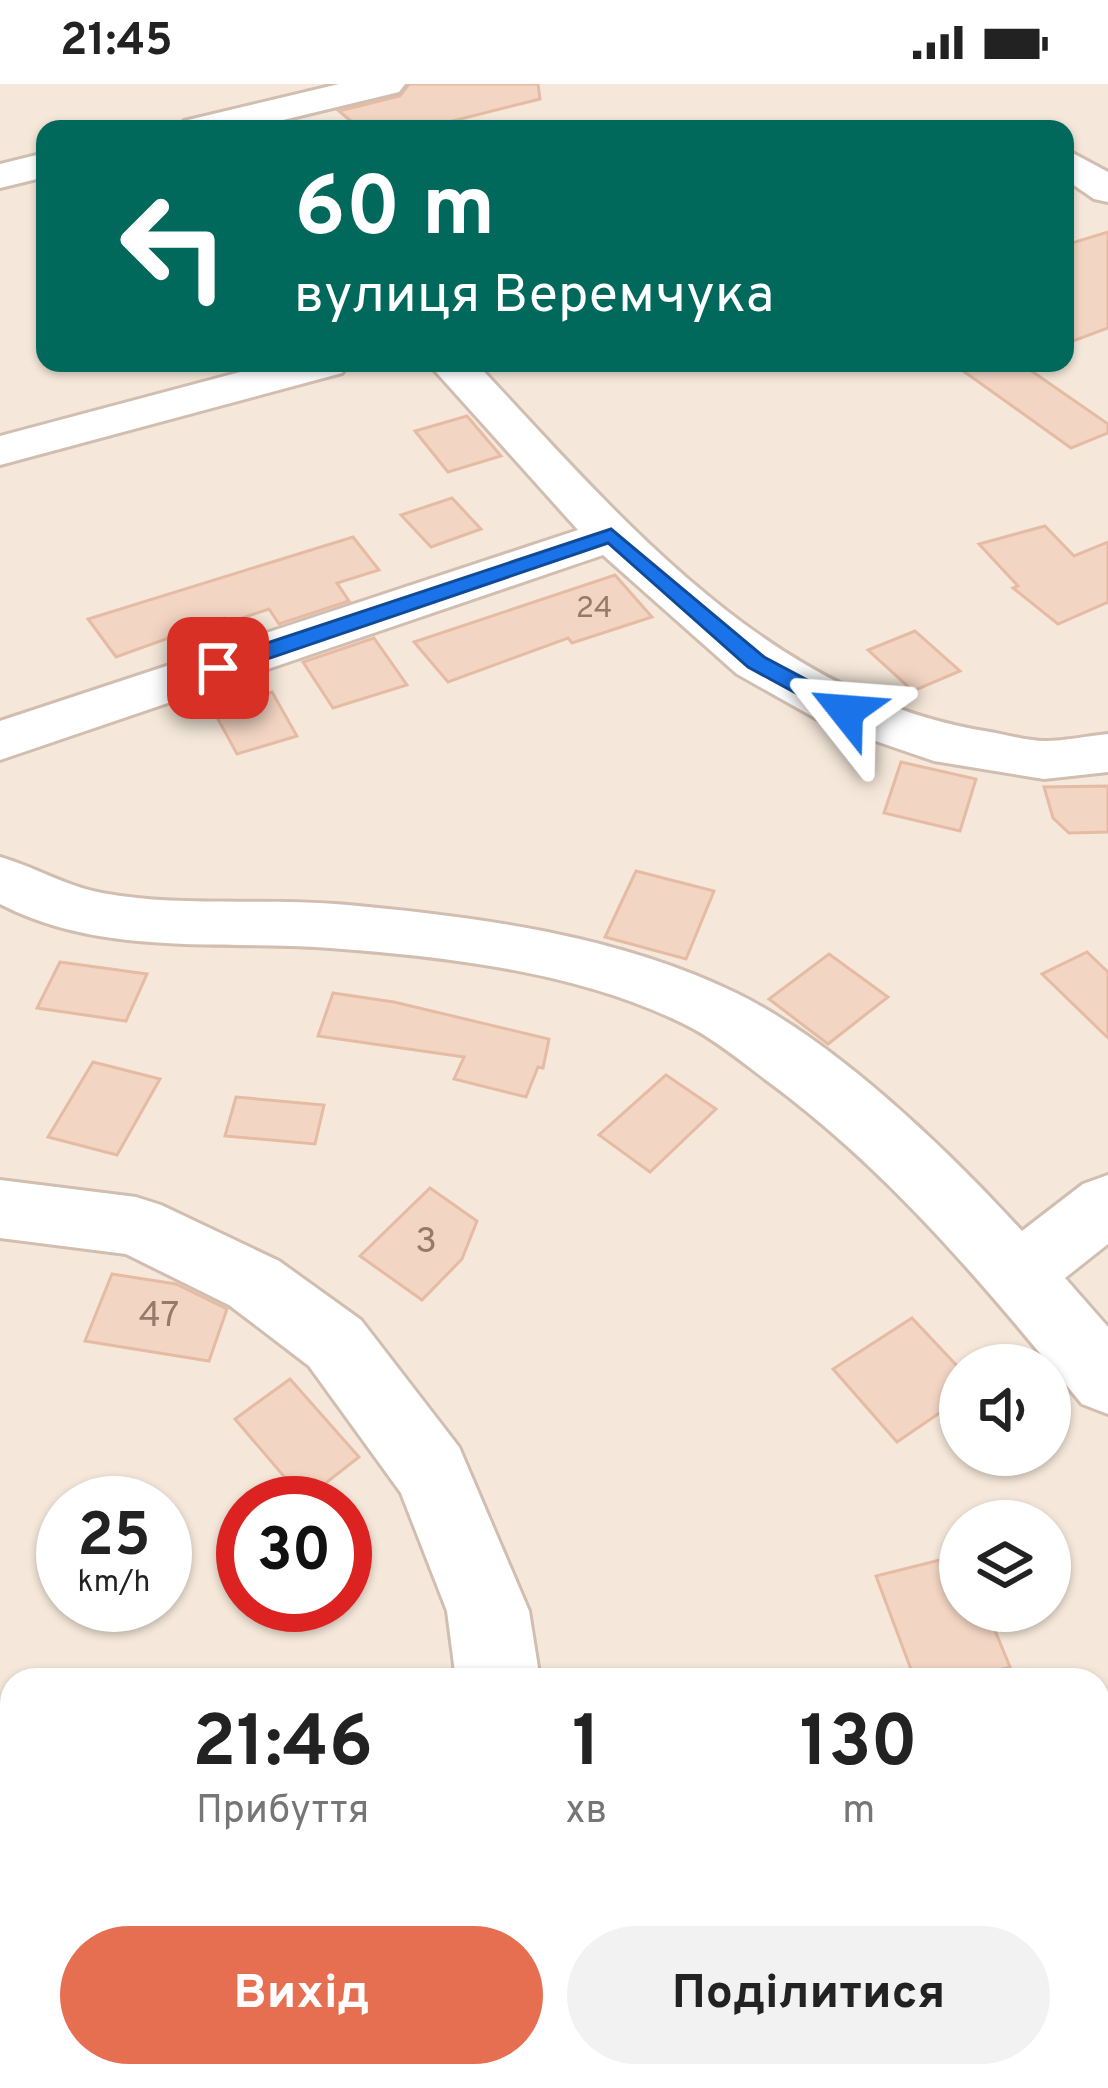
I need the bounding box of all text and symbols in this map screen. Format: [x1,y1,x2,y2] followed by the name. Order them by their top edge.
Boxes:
[60,14,173,71] text: 21:45
[294,159,495,265] text: 60 m
[96,168,252,324] icon: left
[294,263,774,332] text: вулиця Веремчука
[576,591,612,628] house number: 24
[167,617,269,719] pin
[185,635,251,701] icon: arrive
[783,648,909,774] position arrow
[415,1220,437,1266] house number: 3
[139,1294,179,1340] house number: 47
[939,1344,1071,1632] map controls
[939,1344,1071,1476] button: sound
[216,1476,372,1632] speed limit sign: 30
[939,1500,1071,1632] button: layers
[77,1501,151,1577] text: 25
[78,1565,150,1602] text: km/h
[192,1700,373,1792] text: 21:46
[572,1700,601,1792] text: 1
[800,1700,918,1792] text: 130
[196,1788,369,1837] text: Прибуття
[565,1788,607,1837] text: хв
[842,1788,875,1837] text: m
[60,1926,543,2064] button: Вихід
[567,1926,1050,2064] button: Поділитися

